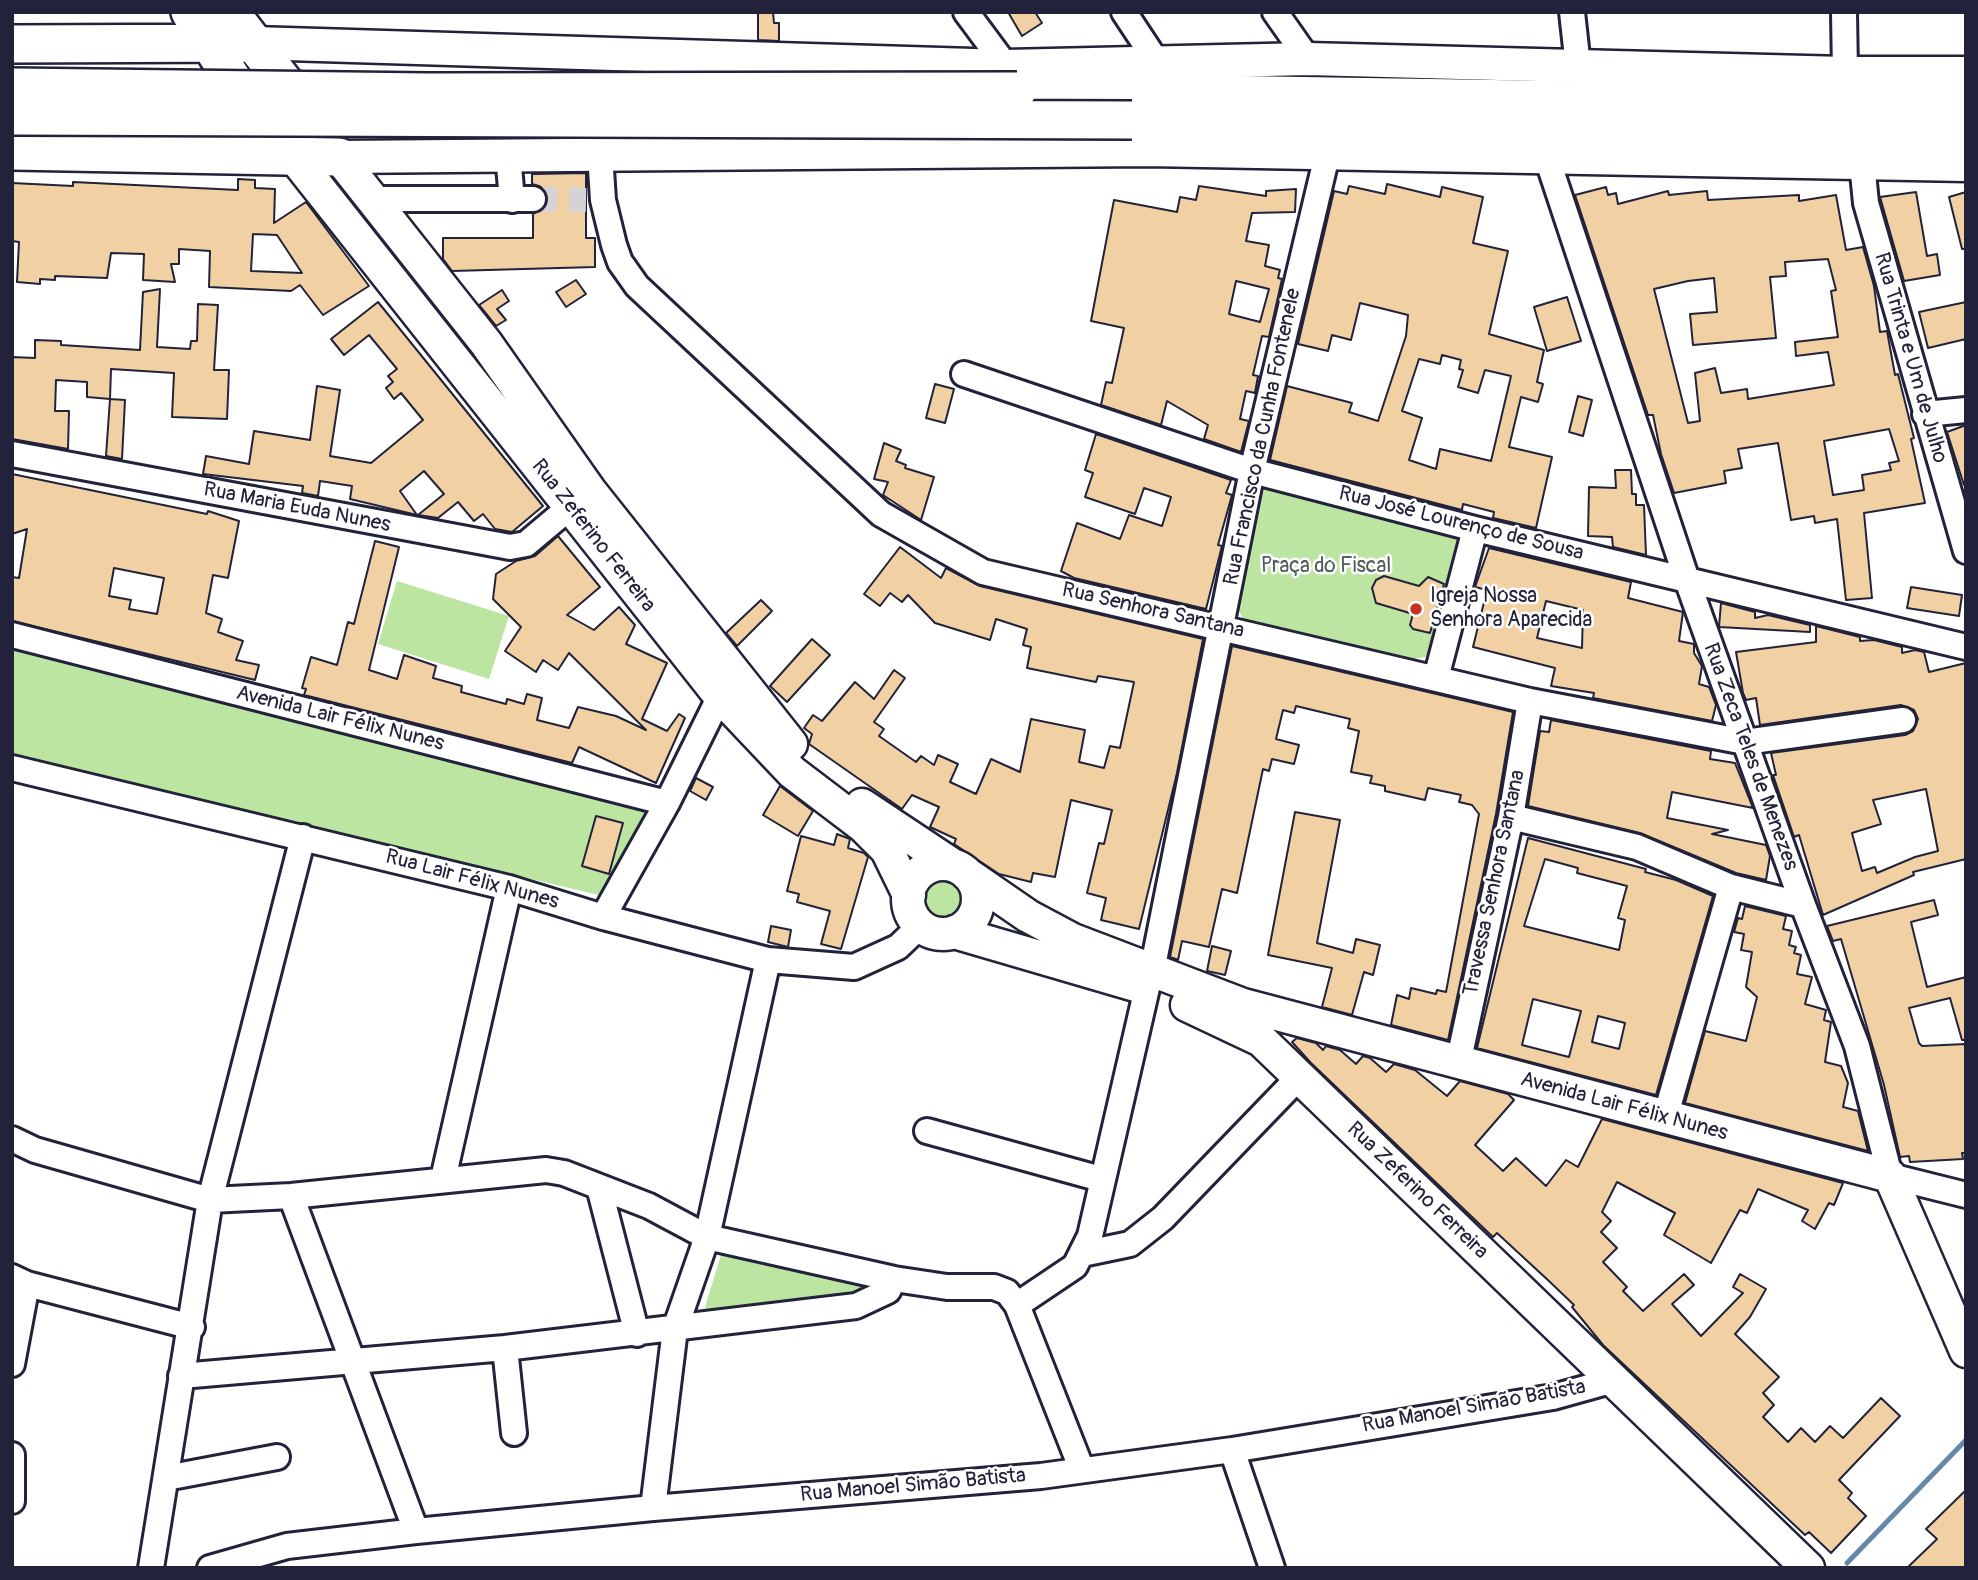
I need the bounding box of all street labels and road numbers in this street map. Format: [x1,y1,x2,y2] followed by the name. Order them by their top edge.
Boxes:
[1868,250,1952,466] street label: Rua Trinta e Um de Julho
[1219,286,1307,588] street label: Rua Francisco da Cunha Fontenele
[526,455,660,617] street label: Rua Zeferino Ferreira
[201,478,393,538] street label: Rua Maria Euda Nunes
[1336,481,1586,567] street label: Rua José Lourenço de Sousa
[1059,578,1247,644] street label: Rua Senhora Santana
[1697,640,1803,874] street label: Rua Zeca Teles de Menezes
[233,681,447,757] street label: Avenida Lair Félix Nunes
[1459,768,1531,998] street label: Travessa Senhora Santana
[383,845,561,915] street label: Rua Lair Félix Nunes
[1518,1067,1730,1147] street label: Avenida Lair Félix Nunes
[1341,1117,1493,1265] street label: Rua Zeferino Ferreira
[1360,1375,1588,1439] street label: Rua Manoel Simão Batista
[799,1464,1027,1508] street label: Rua Manoel Simão Batista

